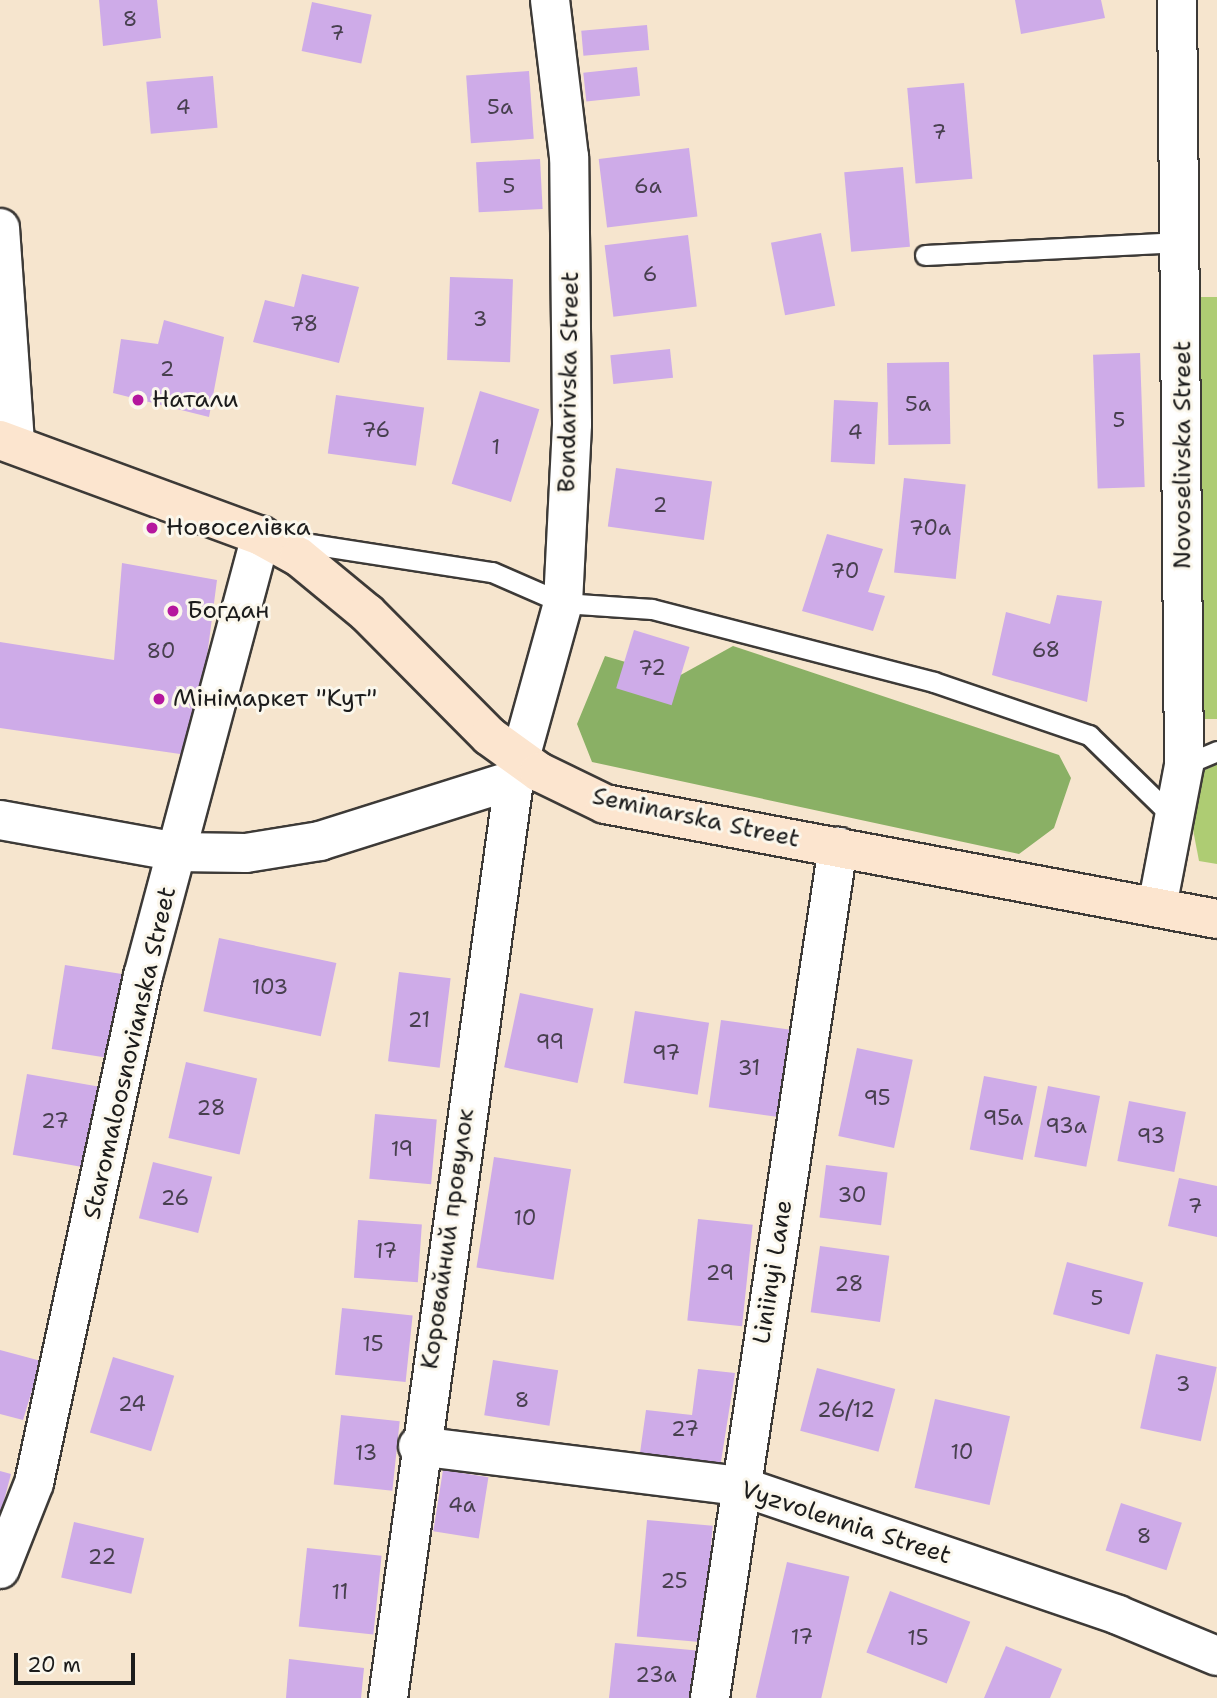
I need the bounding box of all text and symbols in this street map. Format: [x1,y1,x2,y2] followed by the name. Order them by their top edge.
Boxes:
[123,6,137,32] house number: 8
[330,20,344,46] house number: 7
[176,94,190,120] house number: 4
[487,94,513,120] house number: 5а
[932,119,946,145] house number: 7
[503,173,515,199] house number: 5
[634,173,662,199] house number: 6а
[643,261,657,287] house number: 6
[553,271,585,493] street label: Bondarivska Street
[473,306,487,332] house number: 3
[290,311,318,337] house number: 78
[1169,341,1197,569] street label: Novoselivska Street
[160,356,174,382] house number: 2
[152,386,239,414] place label: Натали
[905,391,931,417] house number: 5а
[130,392,146,408] marker: Натали
[1113,407,1125,433] house number: 5
[362,417,390,443] house number: 76
[848,419,862,445] house number: 4
[492,434,500,460] house number: 1
[653,492,667,518] house number: 2
[166,514,311,542] place label: Новоселівка
[909,515,951,541] house number: 70а
[144,520,160,536] marker: Новоселівка
[831,558,859,584] house number: 70
[187,597,269,625] place label: Богдан
[165,603,181,619] marker: Богдан
[1032,637,1060,663] house number: 68
[147,638,175,664] house number: 80
[638,655,666,681] house number: 72
[173,685,377,713] place label: Мінімаркет "Кут"
[151,691,167,707] marker: Мінімаркет "Кут"
[590,782,802,854] street label: Seminarska Street
[78,884,182,1222] street label: Staromaloosnovianska Street
[252,974,288,1000] house number: 103
[408,1007,430,1033] house number: 21
[536,1029,564,1055] house number: 99
[652,1040,680,1066] house number: 97
[738,1055,760,1081] house number: 31
[863,1085,891,1111] house number: 95
[197,1095,225,1121] house number: 28
[983,1105,1023,1131] house number: 95а
[415,1107,481,1371] street label: Коровайний провулок
[41,1108,69,1134] house number: 27
[1045,1113,1087,1139] house number: 93а
[1137,1123,1165,1149] house number: 93
[391,1136,413,1162] house number: 19
[837,1182,867,1208] house number: 30
[161,1185,189,1211] house number: 26
[1188,1193,1202,1219] house number: 7
[747,1198,799,1346] street label: Liniinyi Lane
[514,1205,536,1231] house number: 10
[375,1238,397,1264] house number: 17
[706,1260,734,1286] house number: 29
[835,1271,863,1297] house number: 28
[1091,1285,1103,1311] house number: 5
[362,1331,384,1357] house number: 15
[1176,1371,1190,1397] house number: 3
[515,1387,529,1413] house number: 8
[118,1391,146,1417] house number: 24
[817,1397,875,1423] house number: 26/12
[671,1416,699,1442] house number: 27
[951,1439,973,1465] house number: 10
[355,1440,377,1466] house number: 13
[737,1475,955,1571] street label: Vyzvolennia Street
[448,1492,476,1518] house number: 4а
[1137,1523,1151,1549] house number: 8
[88,1544,116,1570] house number: 22
[660,1568,688,1594] house number: 25
[332,1579,348,1605] house number: 11
[791,1624,813,1650] house number: 17
[907,1625,929,1651] house number: 15
[18,1638,138,1682] scale bar
[27,1651,81,1679] text: 20 m
[635,1662,677,1688] house number: 23а

